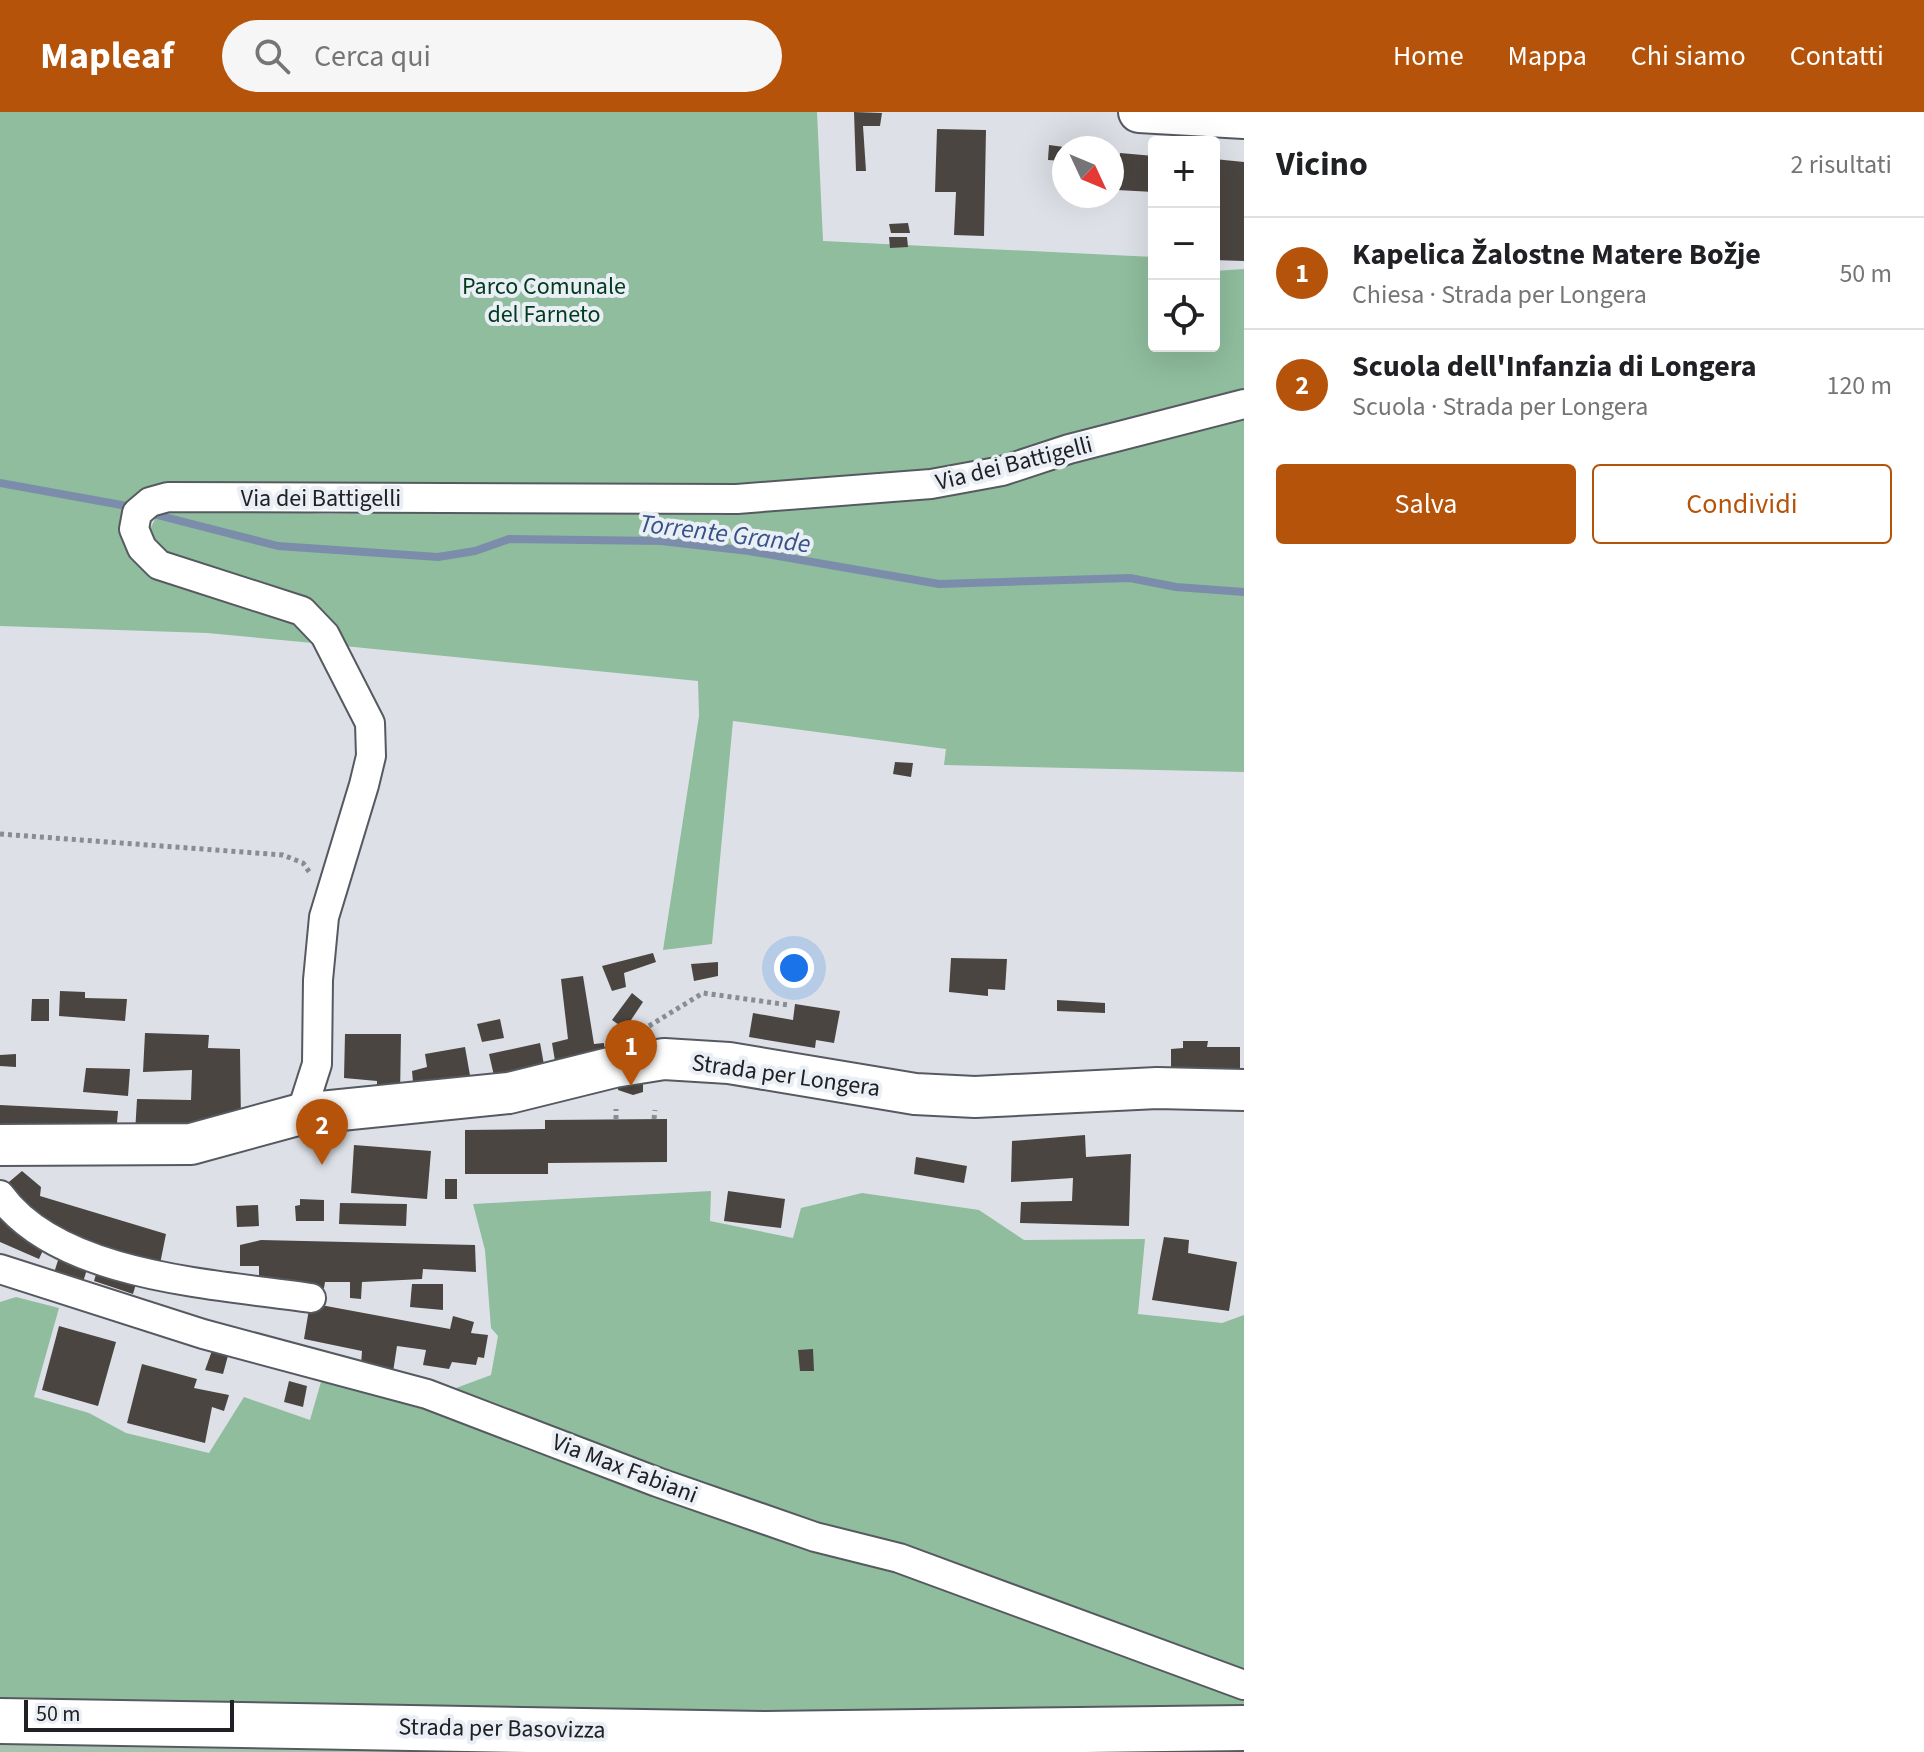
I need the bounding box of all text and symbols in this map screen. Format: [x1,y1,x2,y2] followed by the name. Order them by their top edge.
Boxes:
[222,20,782,92] search box
[40,29,174,83] text: Mapleaf
[250,34,294,78] icon: search
[314,35,431,78] text: Cerca qui
[1393,36,1464,76] text: Home
[1508,36,1587,76] text: Mappa
[1631,36,1746,76] text: Chi siamo
[1790,36,1884,76] text: Contatti
[1052,136,1124,208] north arrow
[1148,136,1220,352] map controls
[1148,136,1220,208] button: +
[1276,140,1368,189] text: Vicino
[1791,146,1892,183] text: 2 risultati
[1148,208,1220,280] button: −
[1352,233,1761,276] text: Kapelica Žalostne Matere Božje
[1295,255,1309,292] text: 1
[1839,255,1892,292] text: 50 m
[462,269,626,332] park label: Parco Comunale del Farneto
[1352,276,1647,313] text: Chiesa · Strada per Longera
[1148,280,1220,352] button: locate
[1352,345,1757,388] text: Scuola dell'Infanzia di Longera
[1295,367,1309,404] text: 2
[1826,367,1892,404] text: 120 m
[1352,388,1648,425] text: Scuola · Strada per Longera
[932,427,1096,500] street label: Via dei Battigelli
[1276,464,1576,544] button: Salva
[1592,464,1892,544] button: Condividi
[241,481,401,516] street label: Via dei Battigelli
[637,505,813,562] water label: Torrente Grande
[774,948,814,988] your location
[605,1020,657,1086] pin: 1
[690,1045,882,1106] street label: Strada per Longera
[296,1099,348,1165] pin: 2
[547,1425,703,1512] street label: Via Max Fabiani
[24,1696,234,1732] scale bar
[36,1698,81,1730] text: 50 m
[398,1709,606,1748] street label: Strada per Basovizza

